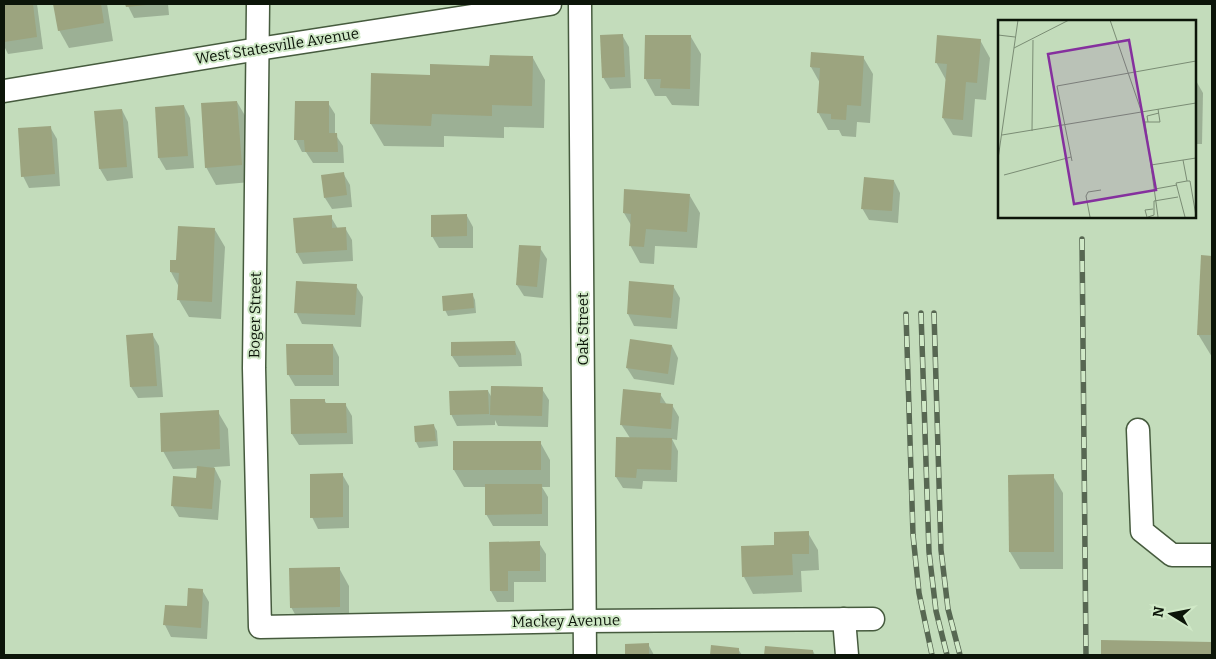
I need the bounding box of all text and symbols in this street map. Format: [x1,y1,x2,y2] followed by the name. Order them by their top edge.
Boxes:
[998,20,1196,218] inset map
[194,24,360,68] street label: West Statesville Avenue
[245,271,265,358] street label: Boger Street
[574,292,592,365] street label: Oak Street
[1146,589,1196,639] north arrow
[1149,605,1168,619] text: N
[512,611,620,631] street label: Mackey Avenue

